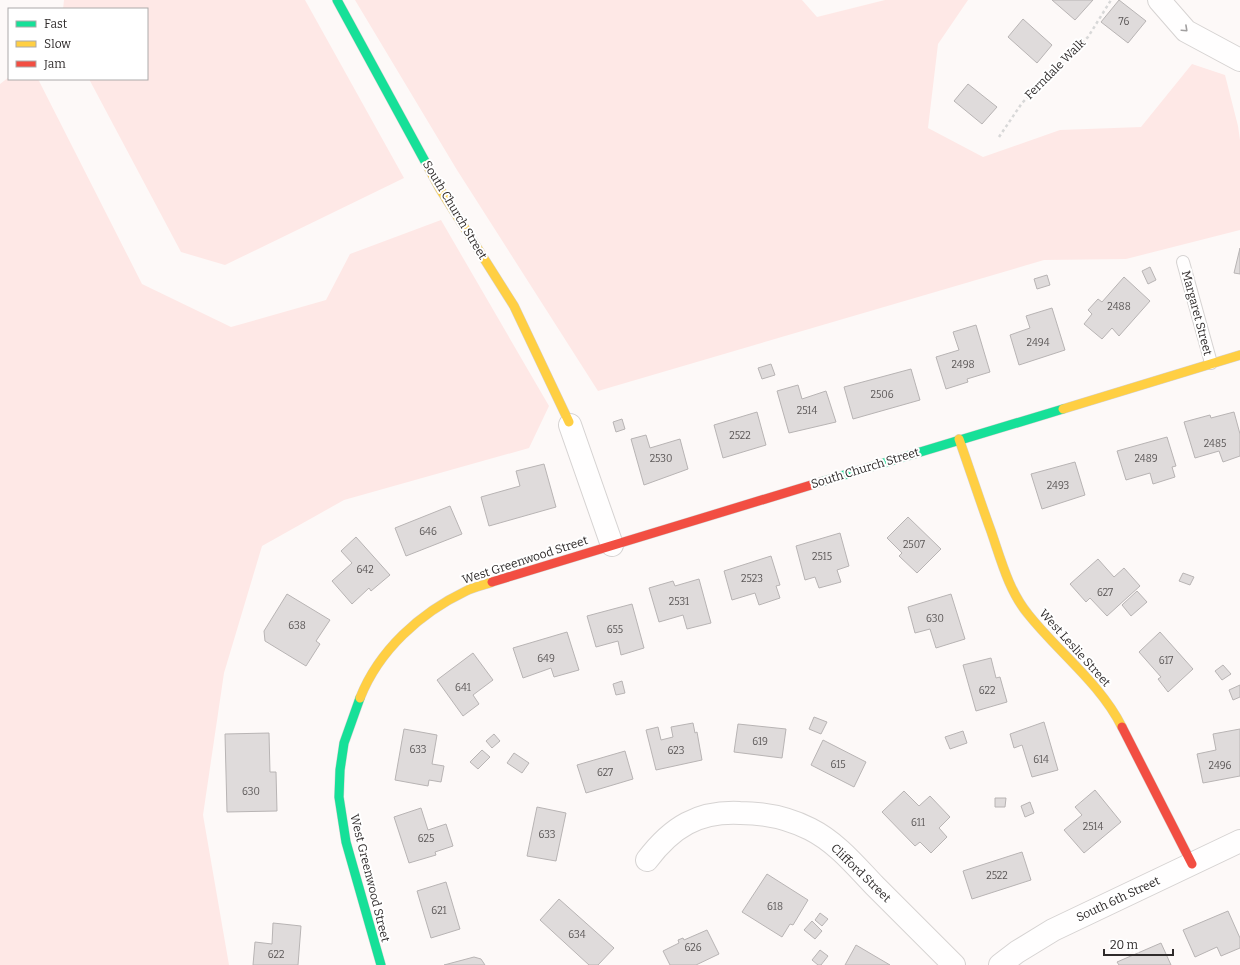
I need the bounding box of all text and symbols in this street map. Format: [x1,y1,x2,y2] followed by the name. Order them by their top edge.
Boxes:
[8,8,148,80] legend
[1119,16,1130,28] house number: 76
[44,17,68,31] text: Fast
[1180,24,1188,31] one-way arrow
[1022,36,1088,102] street label: Ferndale Walk
[44,37,71,51] text: Slow
[43,57,66,71] text: Jam
[420,158,490,262] street label: South Church Street
[1179,269,1215,358] street label: Margaret Street
[1107,301,1131,313] house number: 2488
[1027,337,1050,349] house number: 2494
[951,359,975,371] house number: 2498
[870,389,894,401] house number: 2506
[797,405,817,417] house number: 2514
[729,430,751,442] house number: 2522
[1204,438,1226,450] house number: 2485
[809,445,921,491] street label: South Church Street
[650,453,672,465] house number: 2530
[1134,453,1158,465] house number: 2489
[1047,480,1070,492] house number: 2493
[419,526,437,538] house number: 646
[460,533,590,587] street label: West Greenwood Street
[903,539,925,551] house number: 2507
[812,551,832,563] house number: 2515
[356,564,374,576] house number: 642
[741,573,763,585] house number: 2523
[1097,587,1113,599] house number: 627
[669,596,689,608] house number: 2531
[1037,606,1114,690] street label: West Leslie Street
[926,613,944,625] house number: 630
[288,620,306,632] house number: 638
[607,624,623,636] house number: 655
[537,653,555,665] house number: 649
[1159,655,1173,667] house number: 617
[455,682,471,694] house number: 641
[979,685,995,697] house number: 622
[752,736,768,748] house number: 619
[410,744,427,756] house number: 633
[668,745,685,757] house number: 623
[1033,754,1049,766] house number: 614
[830,759,846,771] house number: 615
[1208,760,1232,772] house number: 2496
[597,767,613,779] house number: 627
[242,786,260,798] house number: 630
[347,813,393,944] street label: West Greenwood Street
[911,817,925,829] house number: 611
[1083,821,1103,833] house number: 2514
[539,829,556,841] house number: 633
[418,833,434,845] house number: 625
[828,841,894,906] street label: Clifford Street
[986,870,1008,882] house number: 2522
[1074,873,1163,924] street label: South 6th Street
[767,901,783,913] house number: 618
[431,905,447,917] house number: 621
[568,929,586,941] house number: 634
[1104,931,1173,957] scale bar
[1110,938,1139,952] text: 20 m
[684,942,702,954] house number: 626
[268,949,284,961] house number: 622

